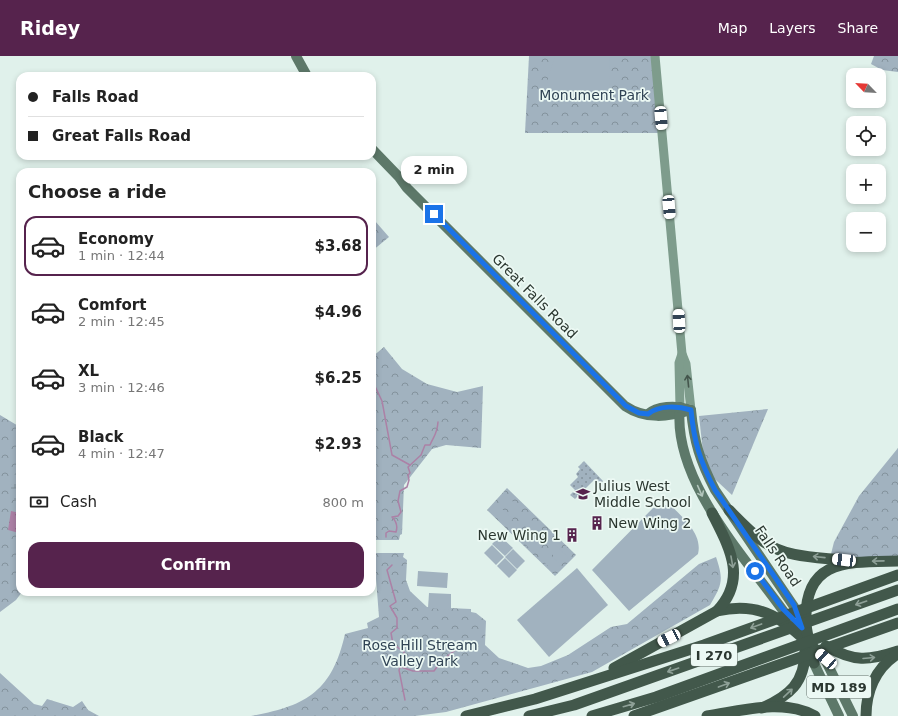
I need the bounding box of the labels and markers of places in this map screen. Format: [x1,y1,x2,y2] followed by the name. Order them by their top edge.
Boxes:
[593,478,691,510] place label: Julius West Middle School
[575,486,591,502] school or university icon: Julius West Middle School
[589,515,605,531] building icon: New Wing 2
[608,515,692,531] place label: New Wing 2
[477,527,561,543] place label: New Wing 1
[564,527,580,543] building icon: New Wing 1

